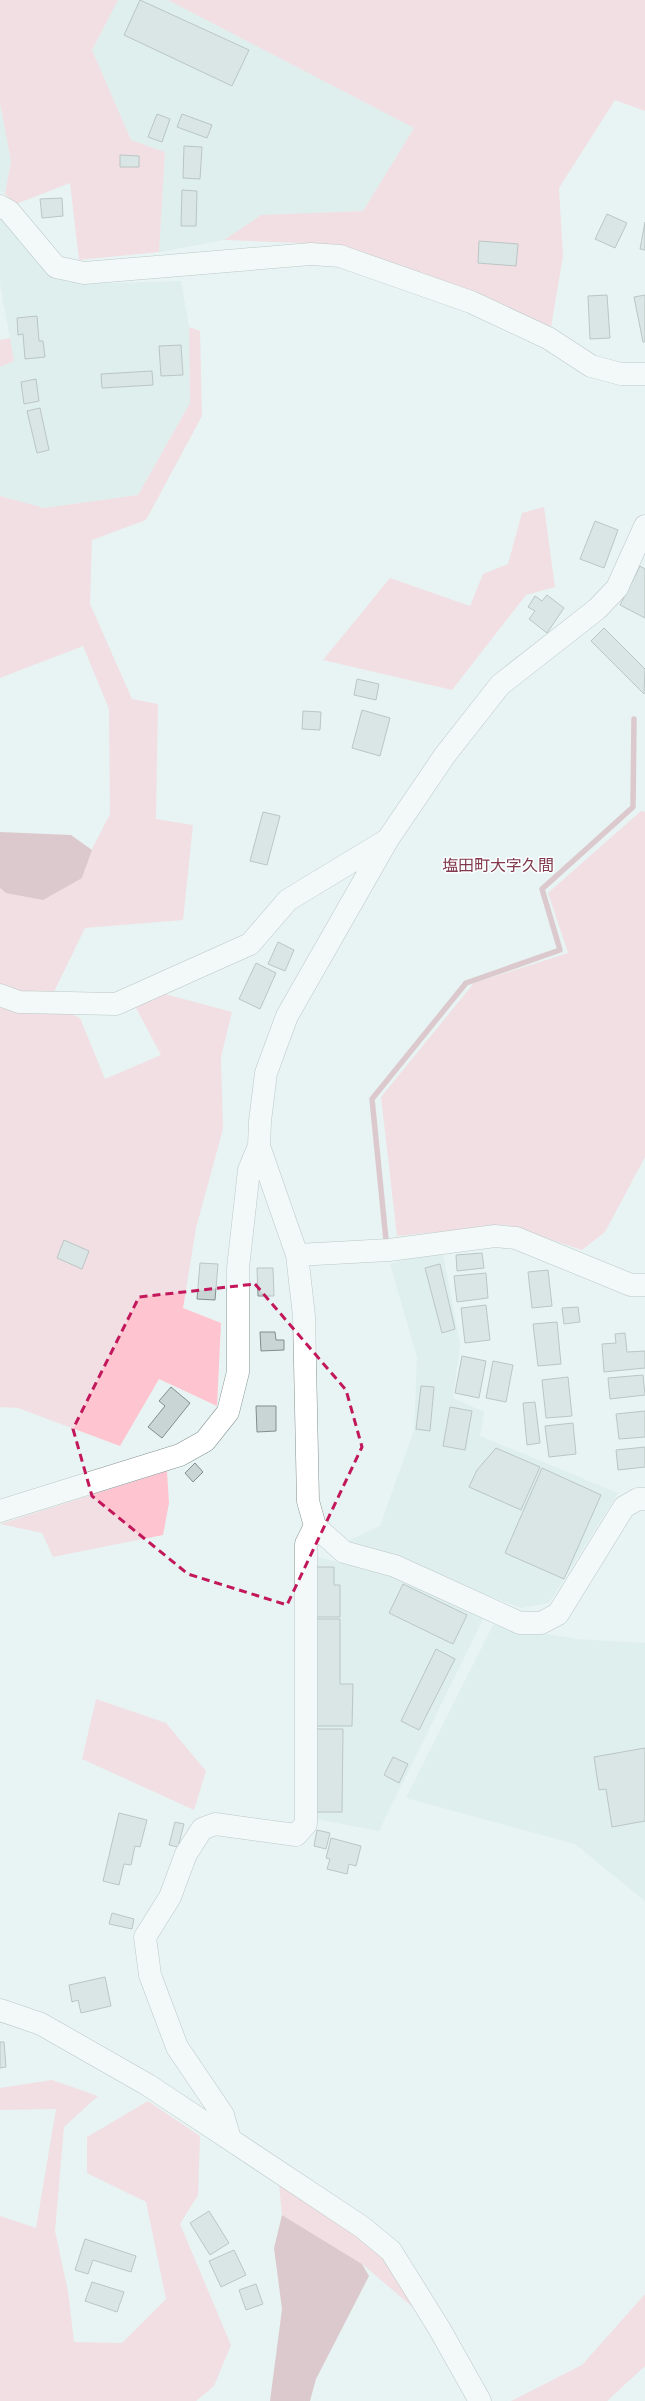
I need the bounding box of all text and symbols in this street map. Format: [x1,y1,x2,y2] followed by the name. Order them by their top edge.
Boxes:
[442,855,554,874] district label: 塩田町大字久間

